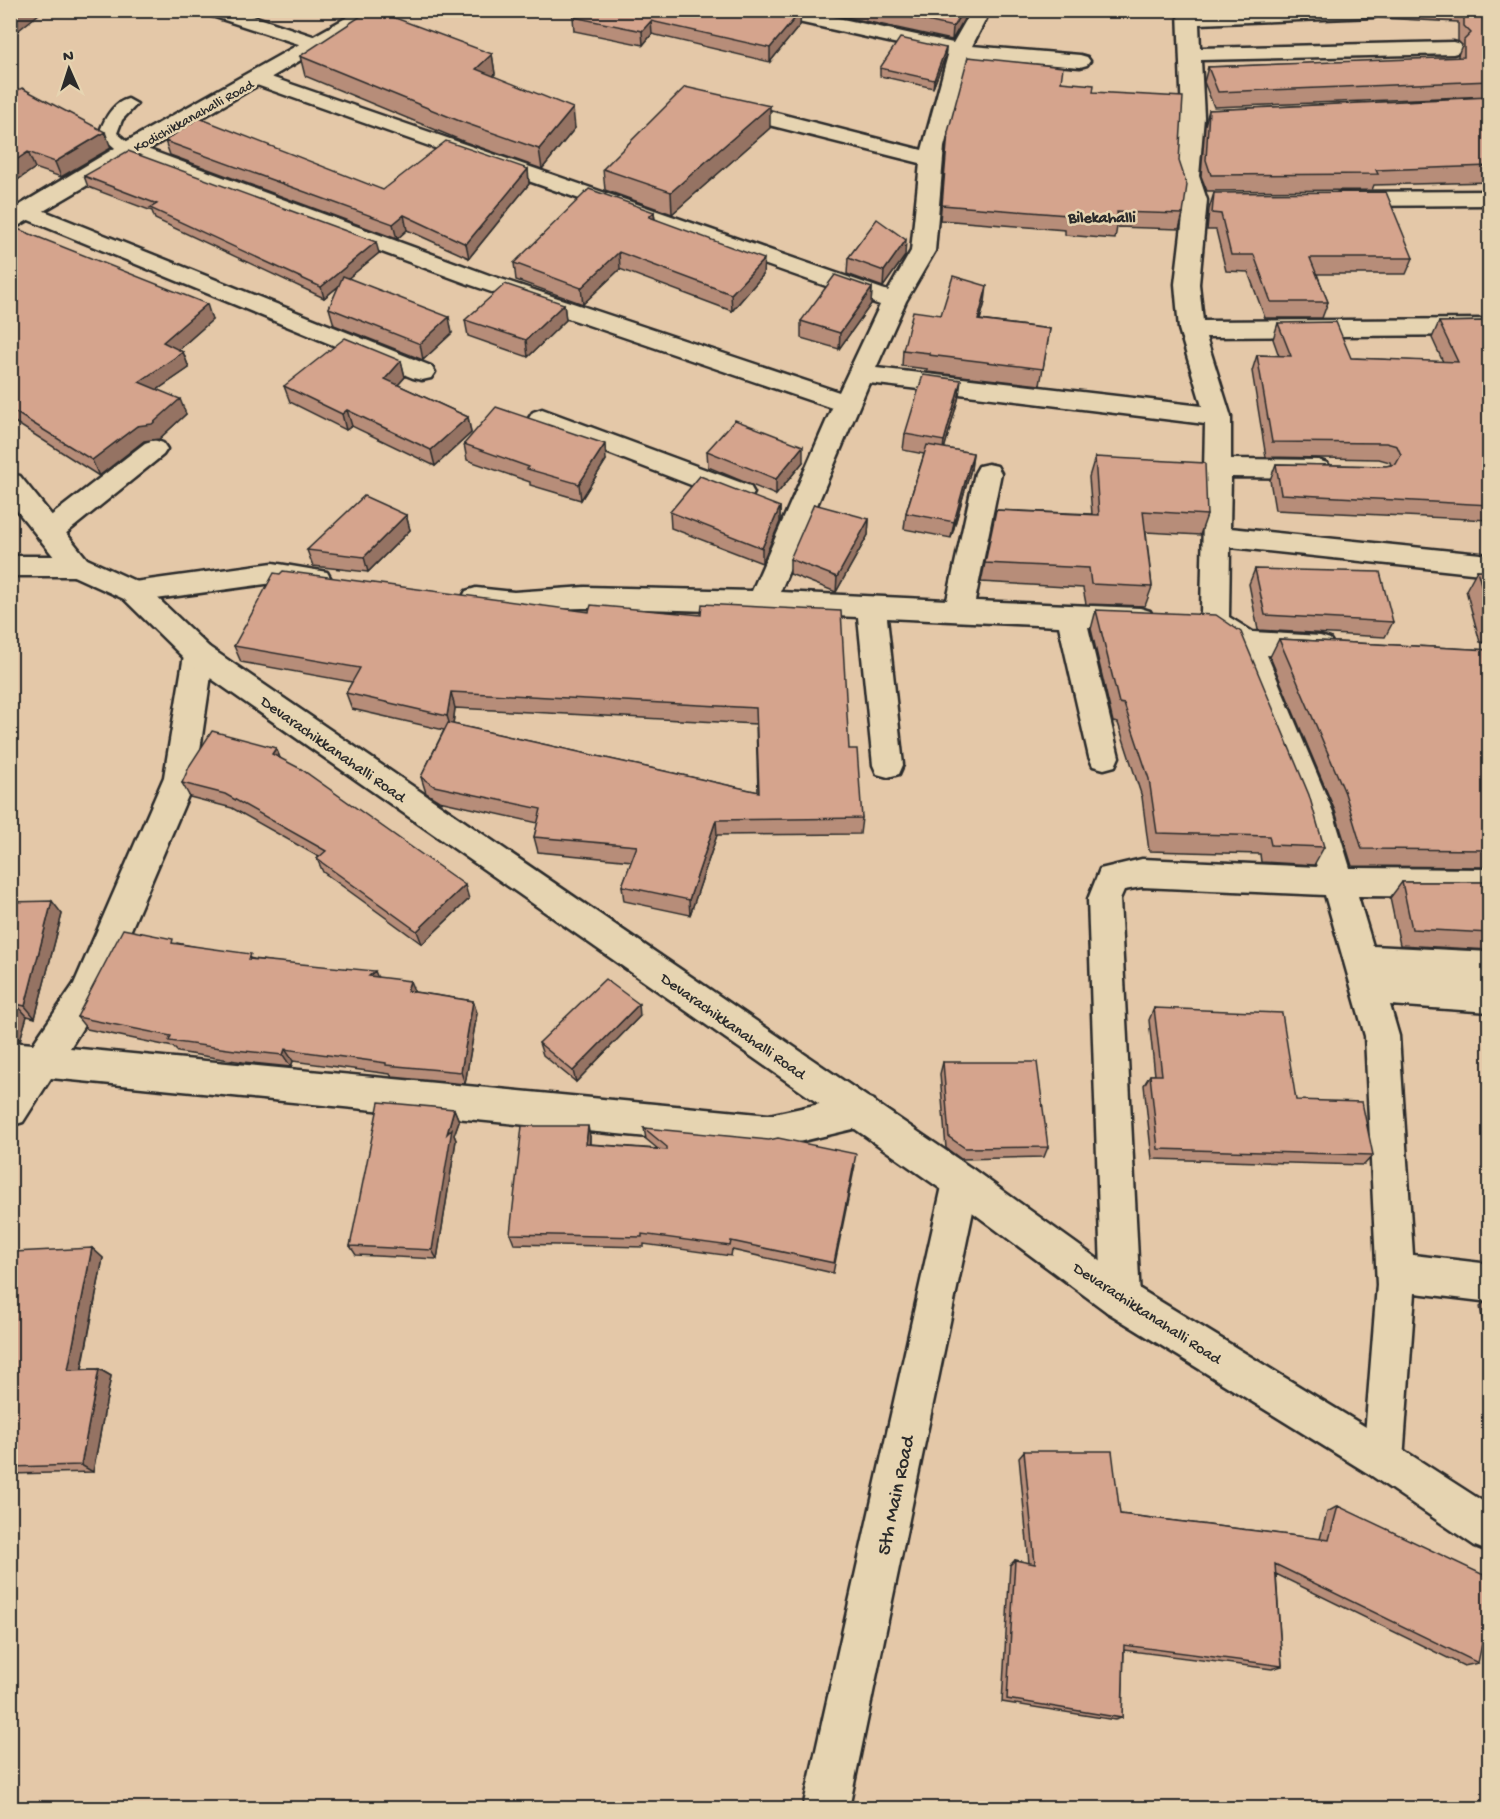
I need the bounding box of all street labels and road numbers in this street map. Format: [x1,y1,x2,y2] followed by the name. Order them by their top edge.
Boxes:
[131,76,259,157] street label: Kodichikkanahalli Road
[255,693,410,809] street label: Devarachikkanahalli Road
[655,970,810,1086] street label: Devarachikkanahalli Road
[1068,1259,1225,1371] street label: Devarachikkanahalli Road
[874,1432,922,1557] street label: 5th Main Road

